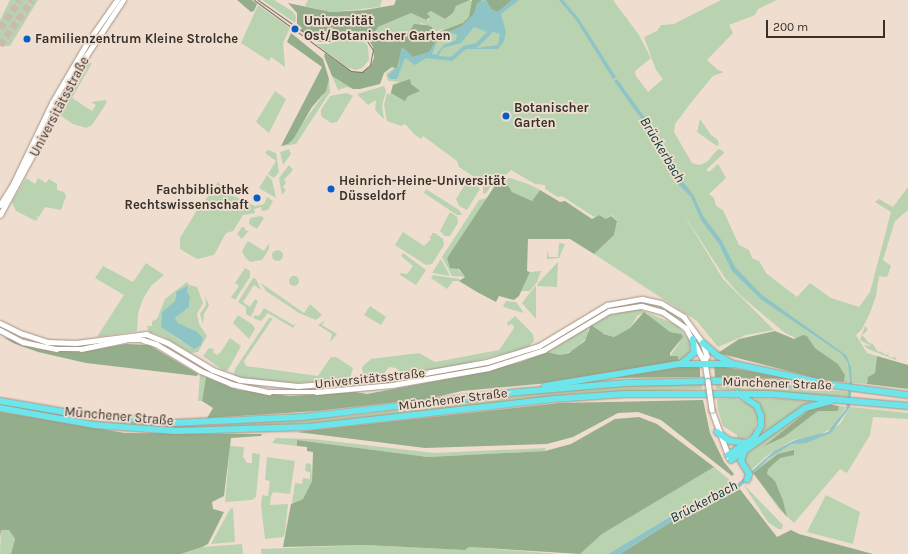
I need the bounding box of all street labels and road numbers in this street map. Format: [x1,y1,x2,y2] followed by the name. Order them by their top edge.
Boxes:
[27,54,93,160] street label: Universitätsstraße
[314,365,426,393] street label: Universitätsstraße
[722,374,832,394] street label: Münchener Straße
[398,386,508,414] street label: Münchener Straße
[64,404,174,430] street label: Münchener Straße

